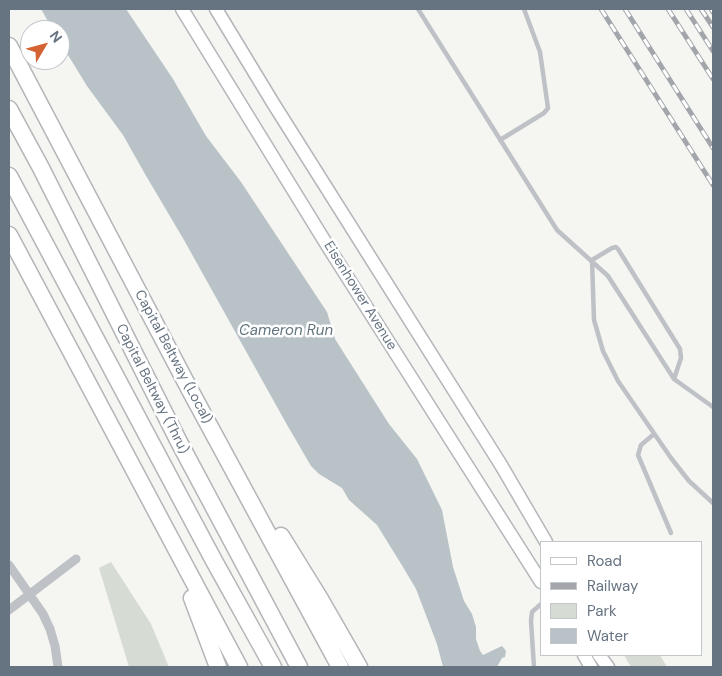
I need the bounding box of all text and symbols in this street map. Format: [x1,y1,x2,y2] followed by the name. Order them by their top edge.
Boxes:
[20,20,70,70] north arrow
[46,27,66,46] text: N
[320,238,400,354] street label: Eisenhower Avenue
[131,287,215,427] street label: Capital Beltway (Local)
[112,321,192,457] street label: Capital Beltway (Thru)
[239,322,333,340] water label: Cameron Run
[540,541,702,656] legend
[587,551,622,571] text: Road
[587,576,638,596] text: Railway
[587,601,617,621] text: Park
[587,626,628,646] text: Water

